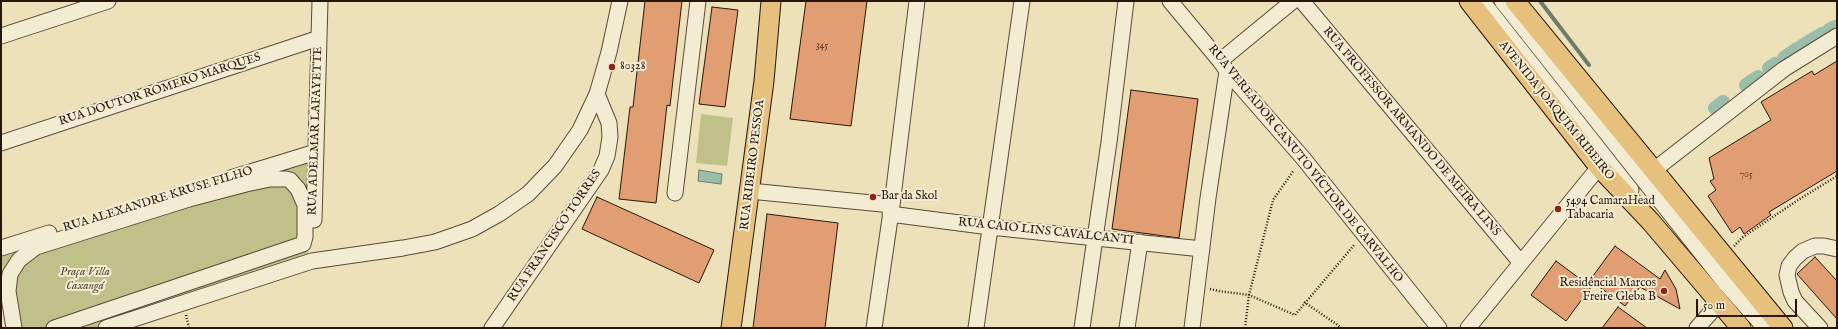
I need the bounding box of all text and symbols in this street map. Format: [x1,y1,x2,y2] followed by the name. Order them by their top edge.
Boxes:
[1319,24,1503,240] street label: RUA PROFESSOR ARMANDO DE MEIRA LINS
[1495,38,1617,184] street label: AVENIDA JOAQUIM RIBEIRO
[816,40,828,52] house number: 345
[1204,42,1406,286] street label: RUA VEREADOR CANUTO VÍCTOR DE CARVALHO
[306,46,326,216] street label: RUA ADELMAR LAFAYETTE
[57,51,263,129] street label: RUA DOUTOR ROMERO MARQUES
[620,60,645,74] place label: 80328
[607,62,617,72] marker: 80328
[738,99,768,231] street label: RUA RIBEIRO PESSOA
[61,164,255,236] street label: RUA ALEXANDRE KRUSE FILHO
[505,167,605,305] street label: RUA FRANCISCO TORRES
[1739,169,1753,181] house number: 705
[881,190,938,204] place label: Bar da Skol
[868,192,878,202] marker: Bar da Skol
[1566,195,1655,223] place label: 5494 CamaraHead Tabacaria
[1553,204,1563,214] marker: 5494 CamaraHead Tabacaria
[957,216,1135,248] street label: RUA CAIO LINS CAVALCANTI
[60,266,110,294] park label: Praça Villa Caxangá
[1560,277,1656,305] place label: Residêncial Marcos Freire Gleba B
[1659,286,1669,296] marker: Residêncial Marcos Freire Gleba B
[1698,291,1799,317] scale bar
[1703,298,1725,313] text: 50 m

